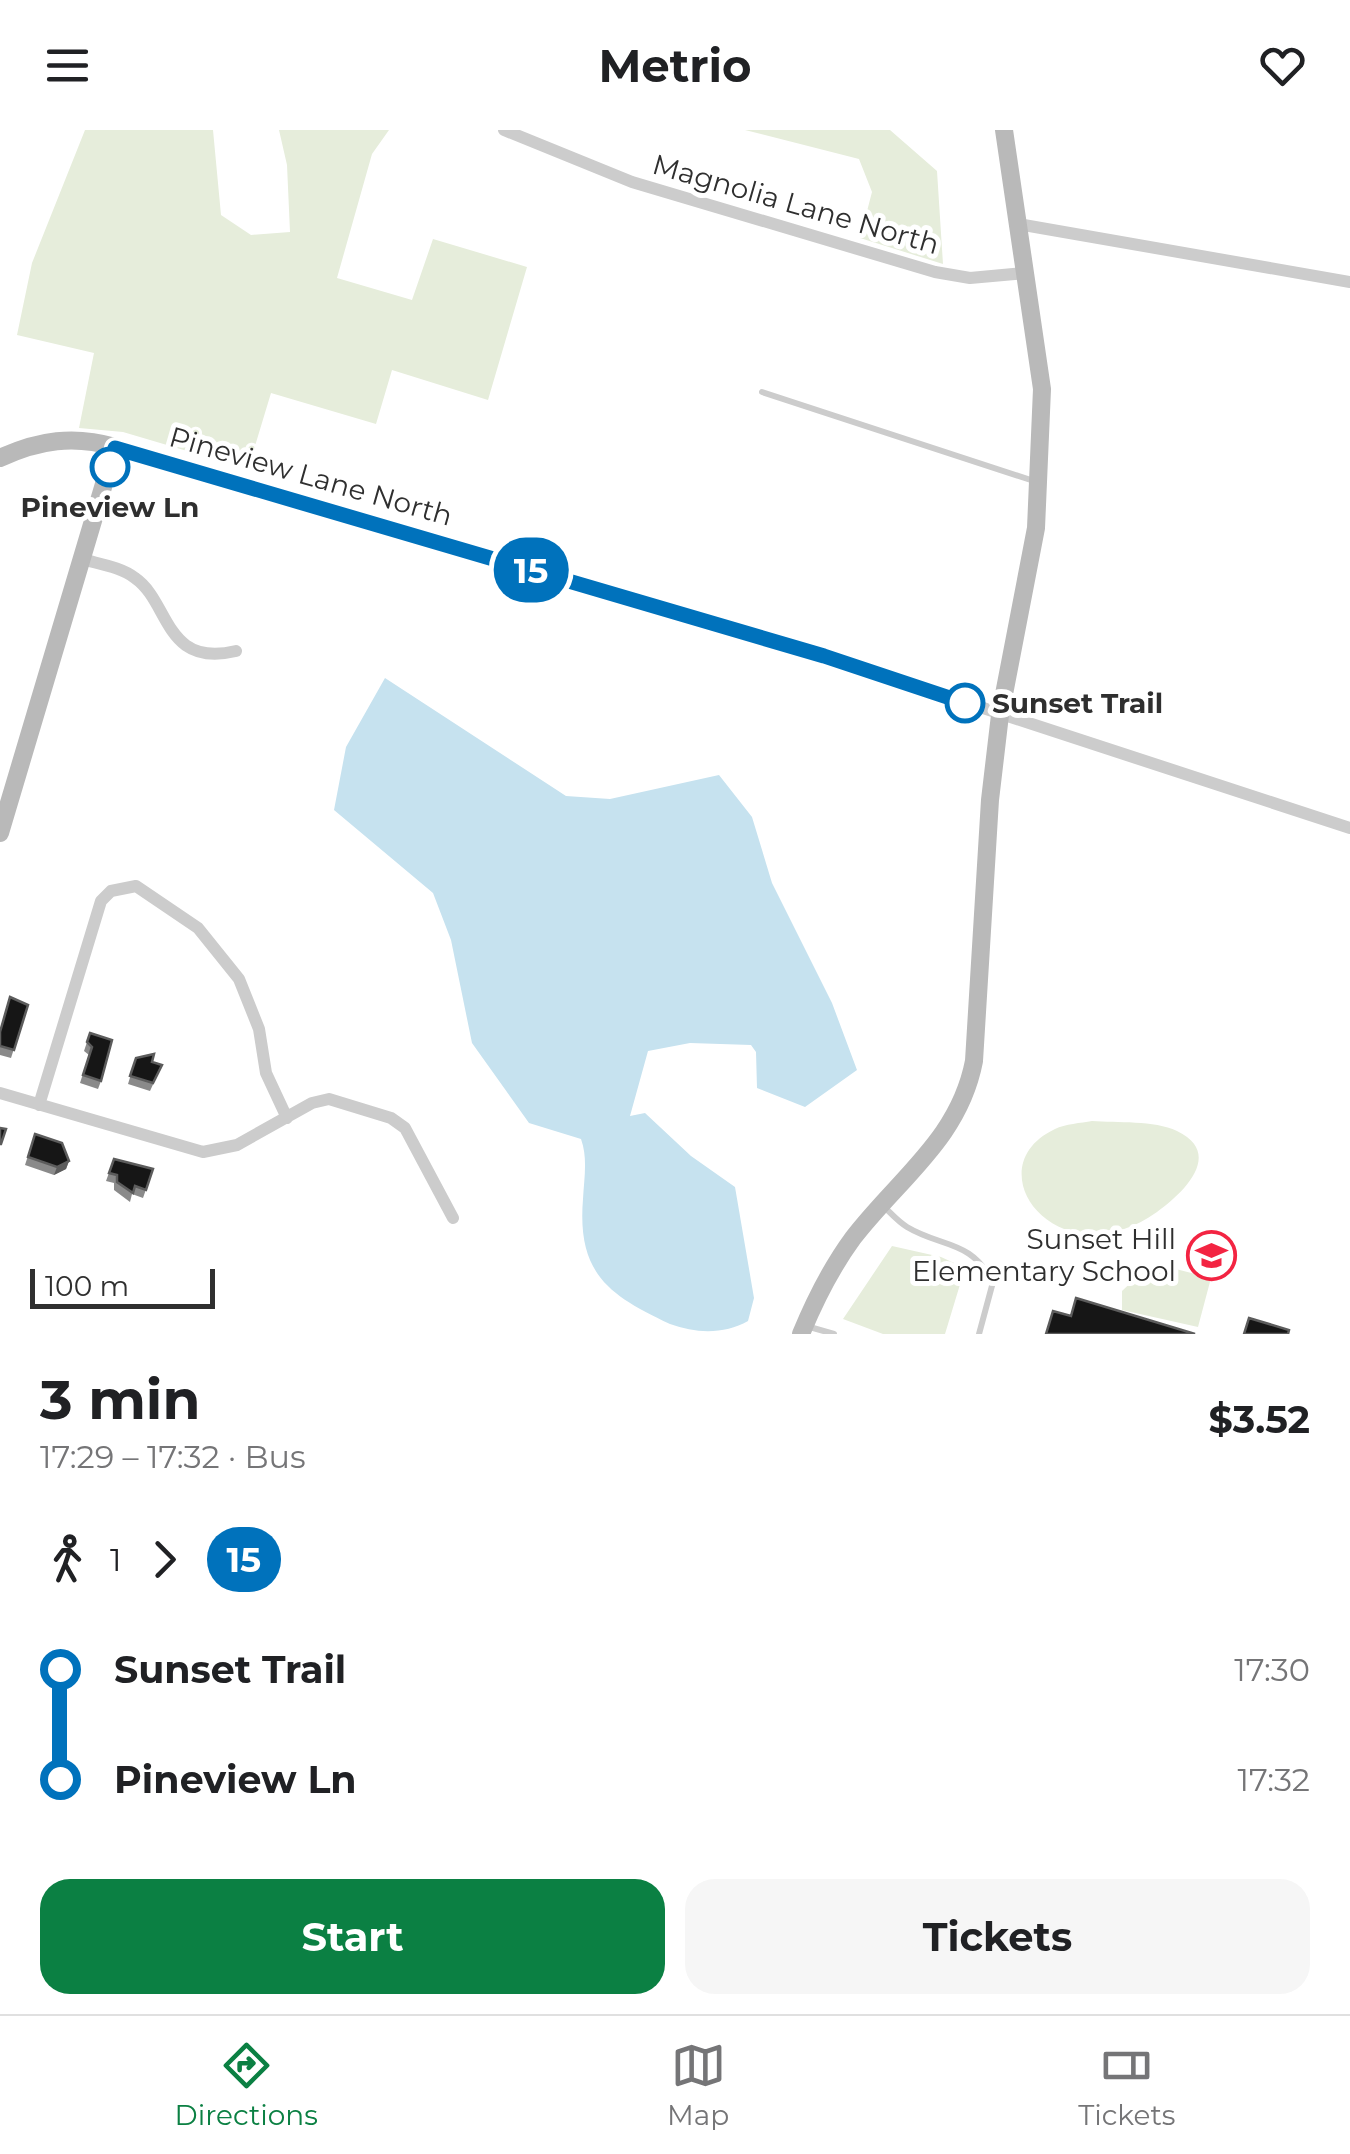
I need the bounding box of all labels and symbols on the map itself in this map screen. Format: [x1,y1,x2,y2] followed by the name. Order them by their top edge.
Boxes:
[649,147,943,261] street label: Magnolia Lane North
[166,419,456,533] street label: Pineview Lane North
[91,448,129,486] marker: Pineview Ln
[21,490,199,524] place label: Pineview Ln
[486,538,576,602] line badge: 15
[946,684,984,722] marker: Sunset Trail
[992,686,1163,720] place label: Sunset Trail
[912,1222,1176,1288] place label: Sunset Hill Elementary School
[1185,1229,1237,1281] school or university icon: Sunset Hill Elementary School
[30,1264,215,1308] scale bar

